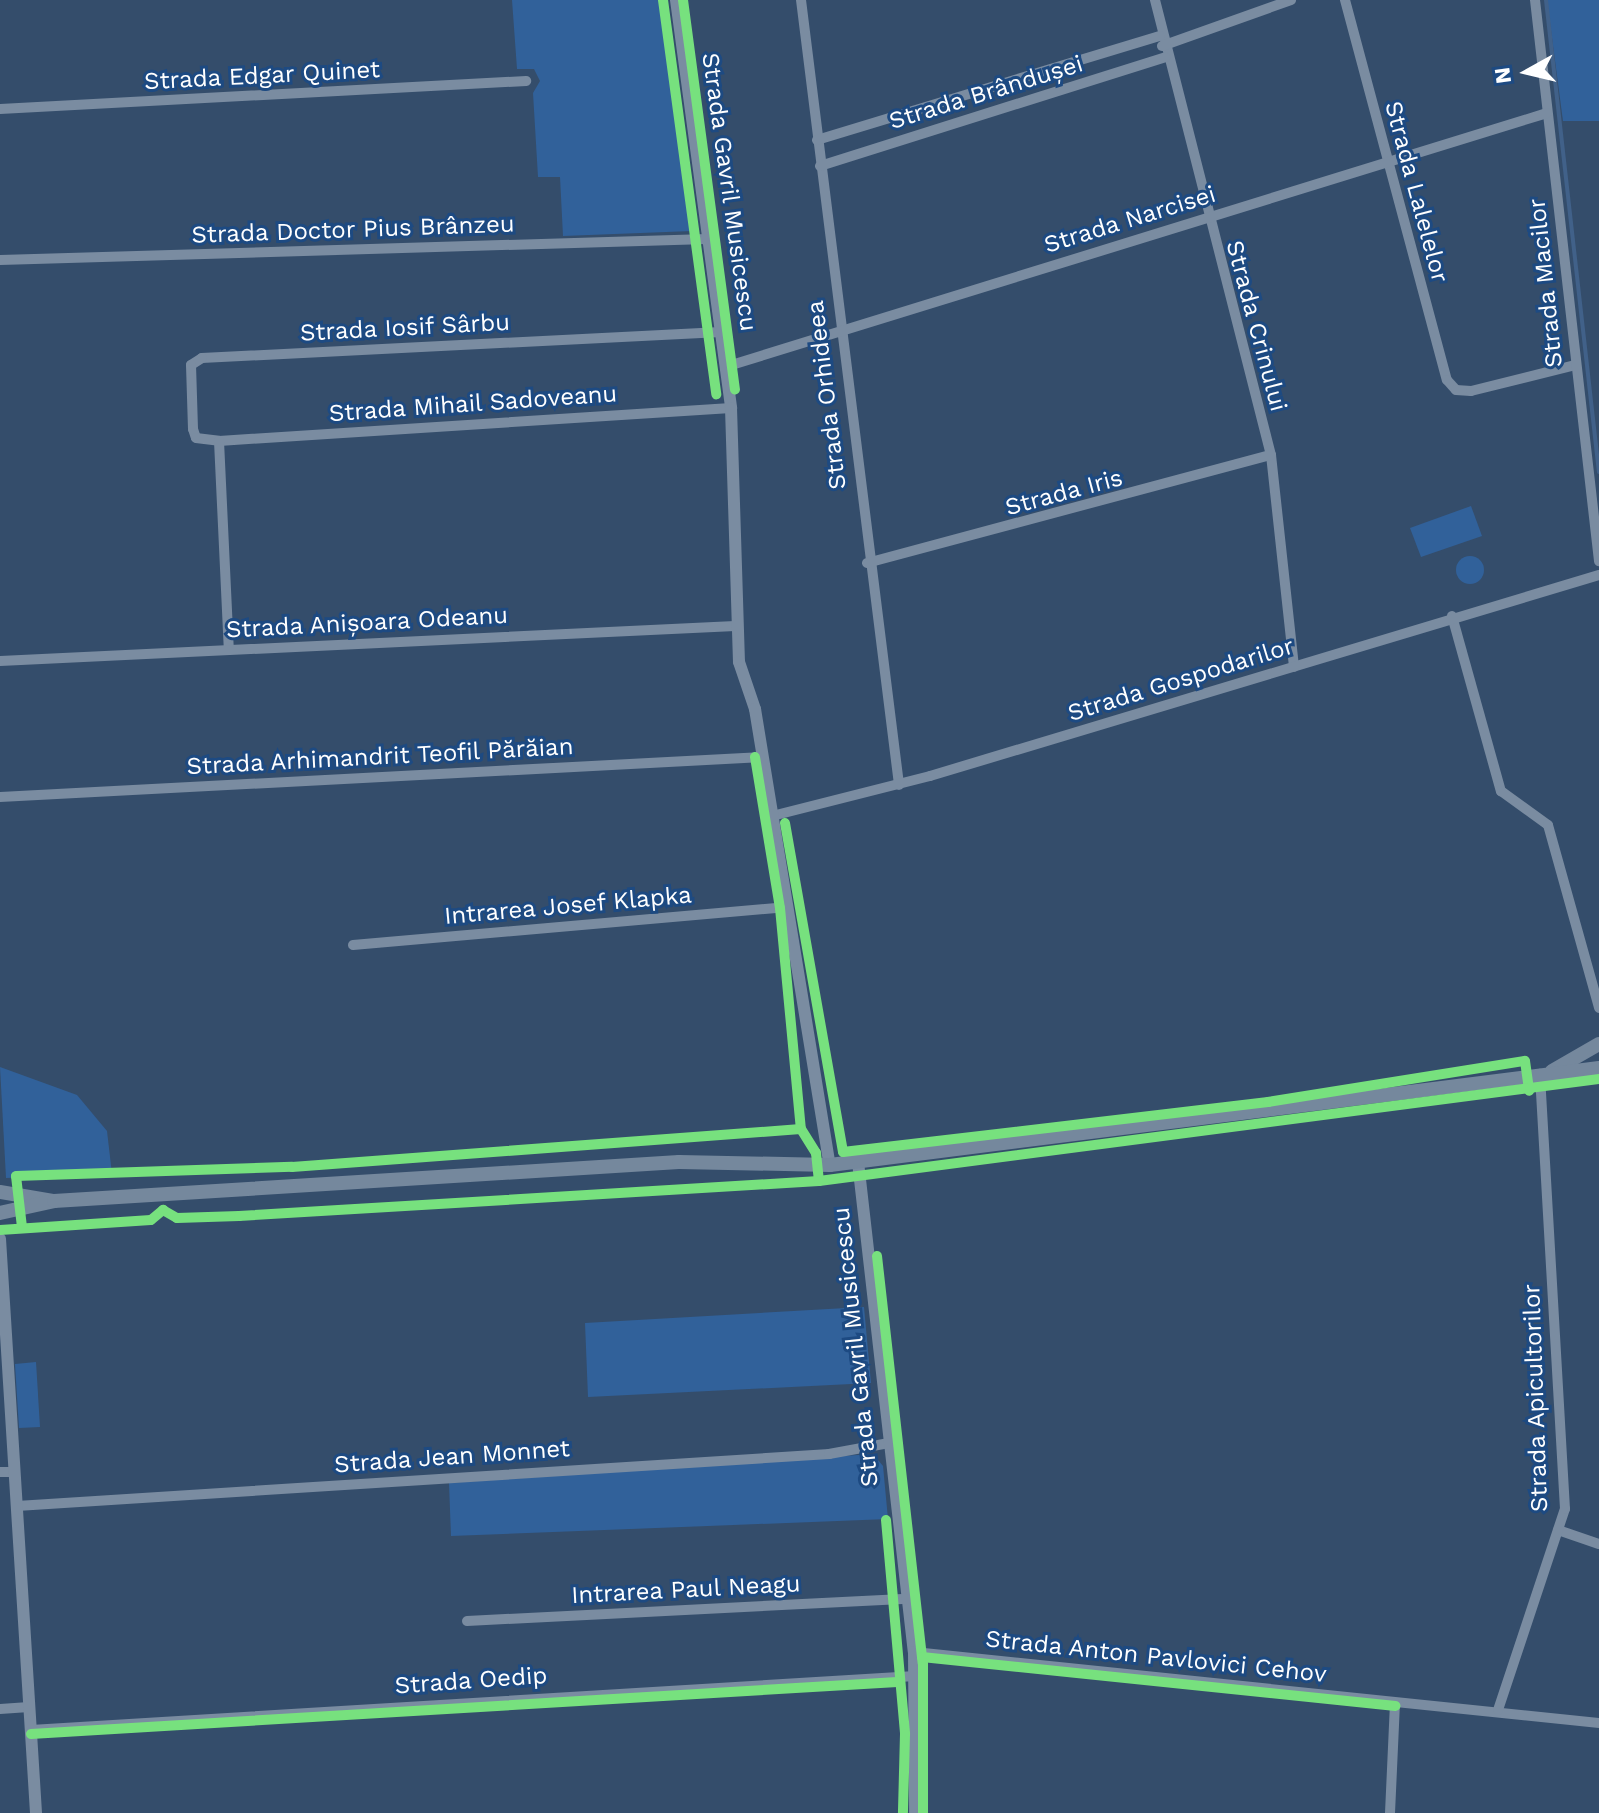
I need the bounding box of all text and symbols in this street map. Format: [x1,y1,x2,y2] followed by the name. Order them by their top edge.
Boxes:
[1487,32,1567,112] north arrow
[695,50,763,334] street label: Strada Gavril Musicescu
[885,50,1087,136] street label: Strada Brândușei
[143,55,381,97] street label: Strada Edgar Quinet
[1489,66,1516,85] text: N
[1378,98,1454,286] street label: Strada Lalelelor
[1040,180,1220,260] street label: Strada Narcisei
[1523,197,1569,369] street label: Strada Macilor
[190,210,516,250] street label: Strada Doctor Pius Brânzeu
[1219,237,1293,415] street label: Strada Crinului
[801,299,853,491] street label: Strada Orhideea
[299,308,511,348] street label: Strada Iosif Sârbu
[327,380,619,428] street label: Strada Mihail Sadoveanu
[1002,463,1126,523] street label: Strada Iris
[224,601,510,645] street label: Strada Anișoara Odeanu
[1064,632,1298,728] street label: Strada Gospodarilor
[184,732,576,782] street label: Strada Arhimandrit Teofil Părăian
[442,881,694,931] street label: Intrarea Josef Klapka
[827,1205,885,1489] street label: Strada Gavril Musicescu
[1518,1283,1554,1513] street label: Strada Apicultorilor
[333,1434,571,1480] street label: Strada Jean Monnet
[570,1570,802,1610] street label: Intrarea Paul Neagu
[983,1625,1329,1689] street label: Strada Anton Pavlovici Cehov
[393,1661,549,1701] street label: Strada Oedip

